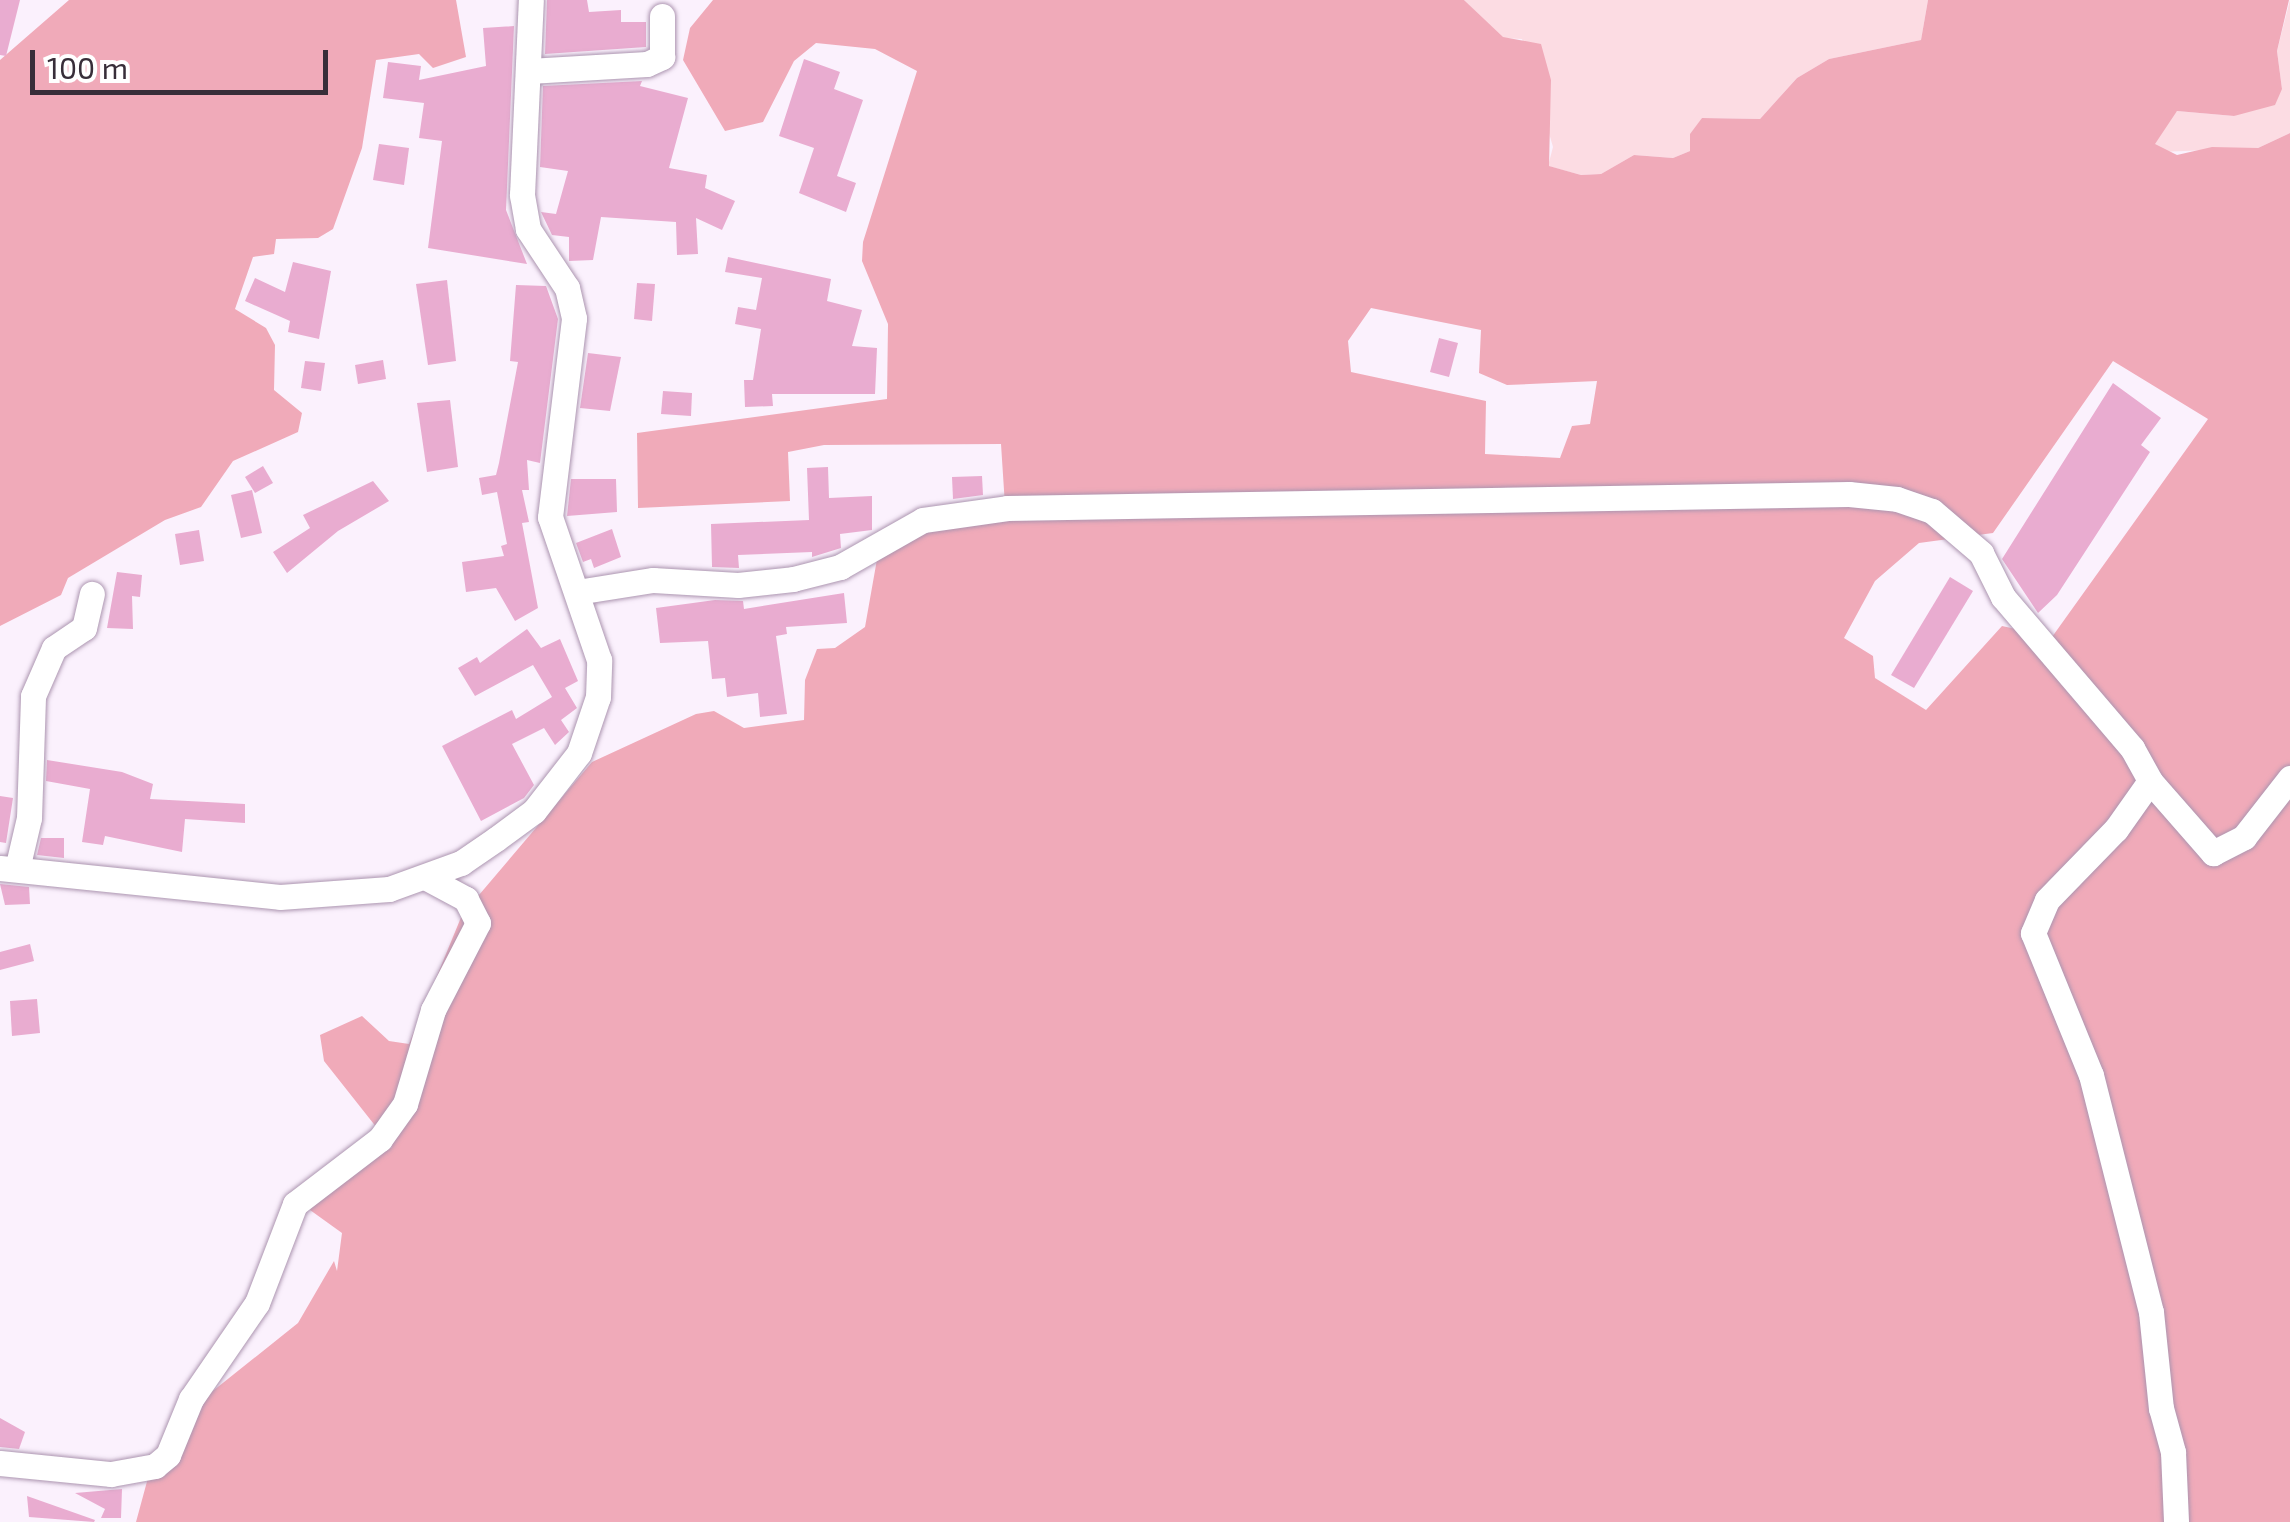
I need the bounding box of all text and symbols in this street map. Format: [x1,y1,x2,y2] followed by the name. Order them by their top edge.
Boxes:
[35,30,332,92] scale bar
[47,49,128,85] text: 100 m

